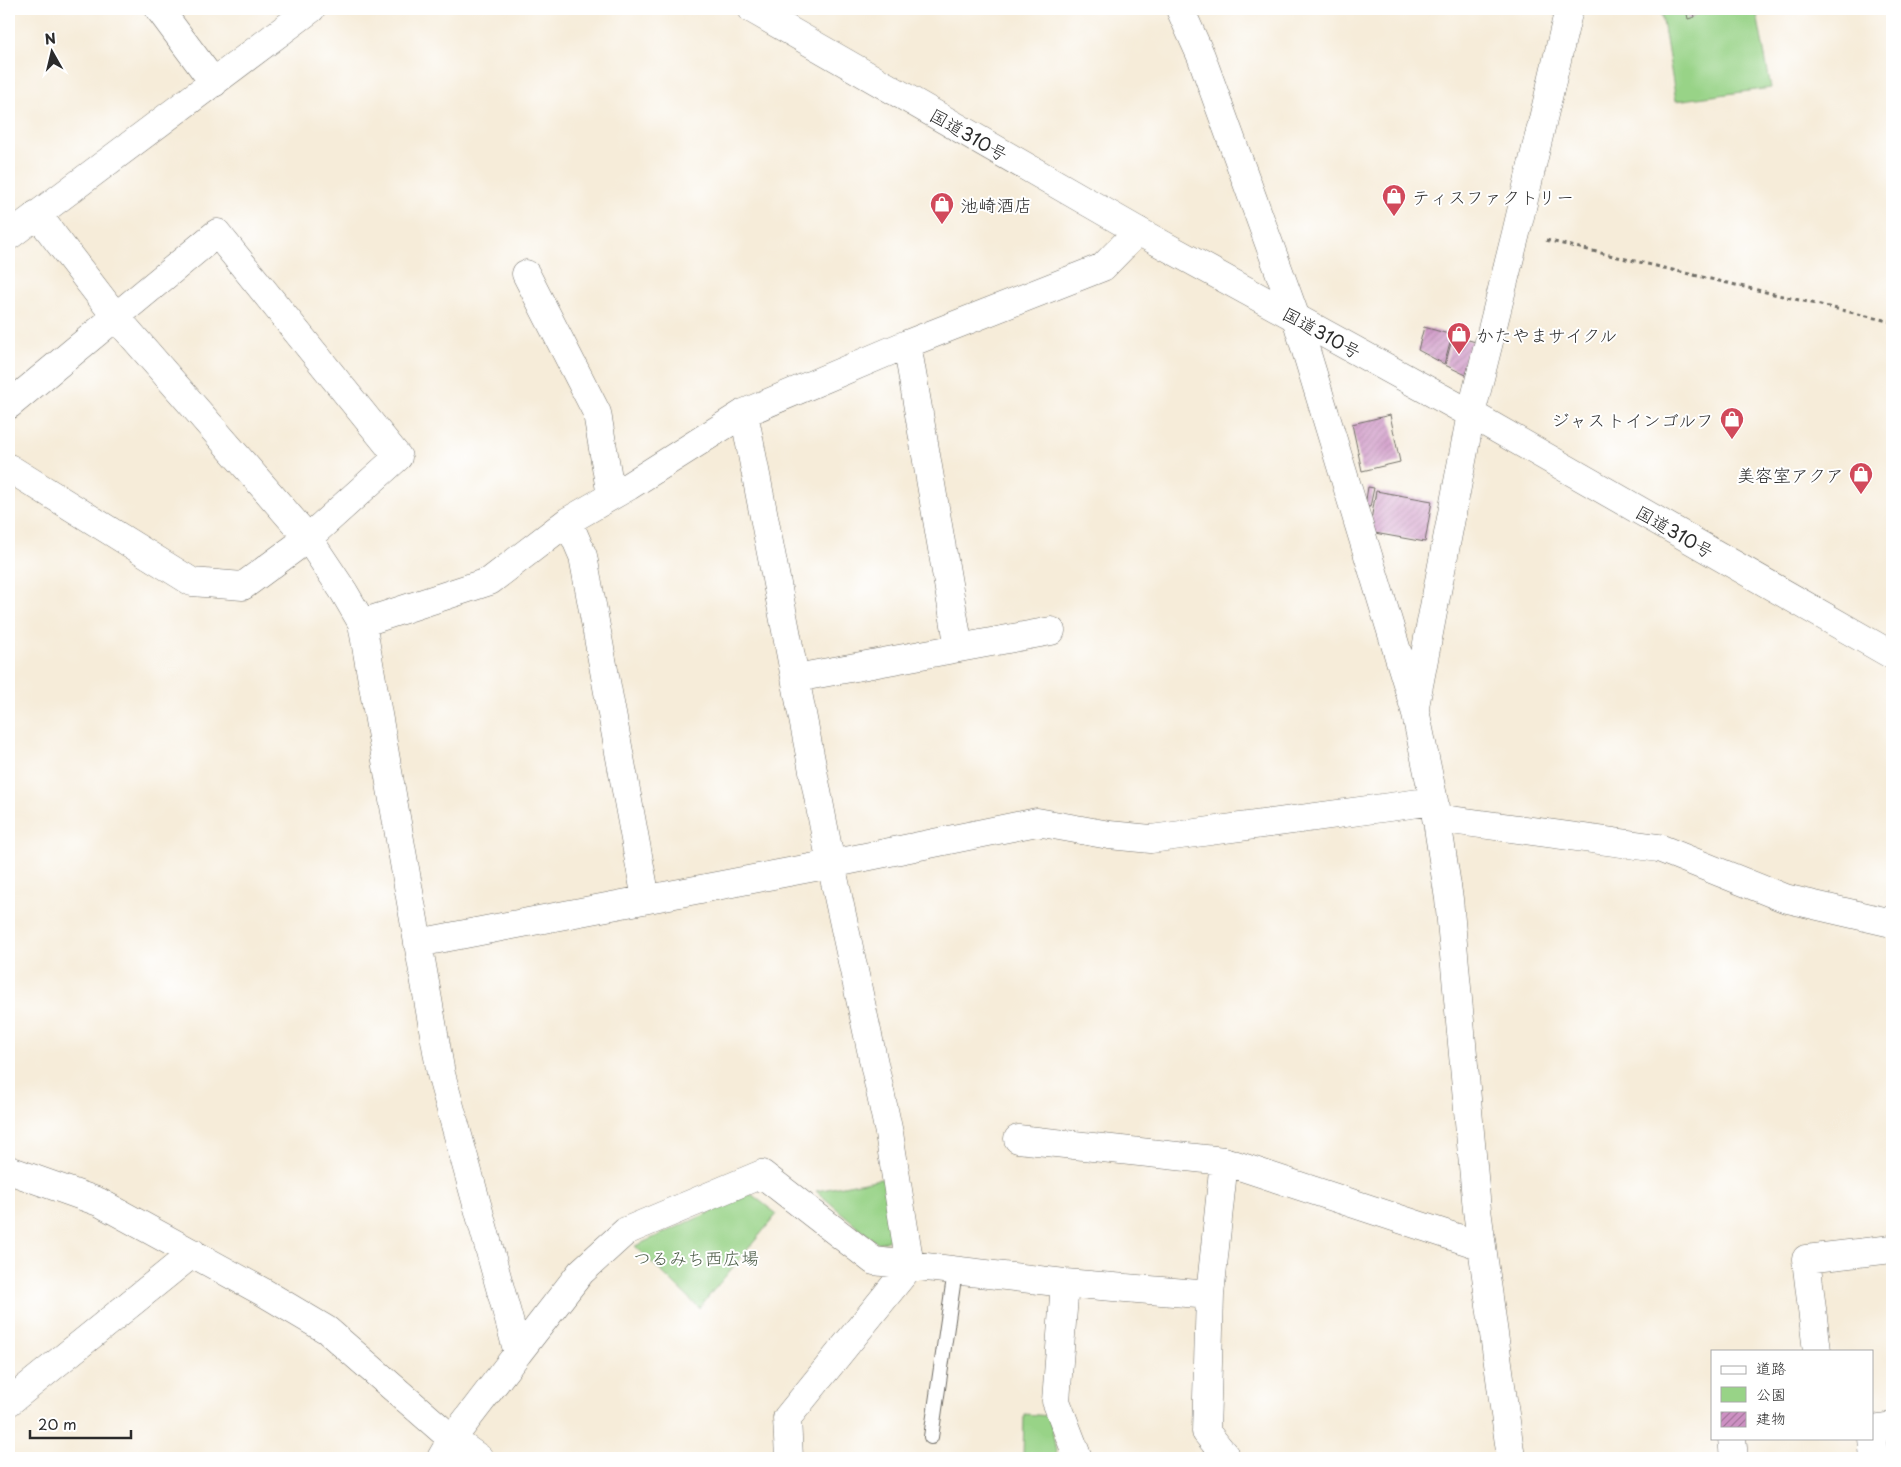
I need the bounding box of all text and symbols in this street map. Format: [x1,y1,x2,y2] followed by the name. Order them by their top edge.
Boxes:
[43,27,57,50] text: N
[28,28,78,78] north arrow
[925,101,1013,167] street label: 国道310号
[1381,183,1407,217] shop icon: ティスファクトリー
[1412,183,1574,210] place label: ティスファクトリー
[929,191,955,225] shop icon: 池崎酒店
[960,191,1032,218] place label: 池崎酒店
[1278,299,1366,365] street label: 国道310号
[1446,321,1472,355] shop icon: かたやまサイクル
[1476,321,1617,348] place label: かたやまサイクル
[1551,406,1714,433] place label: ジャストインゴルフ
[1719,406,1745,440] shop icon: ジャストインゴルフ
[1737,461,1844,488] place label: 美容室アクア
[1848,461,1874,495] shop icon: 美容室アクア
[1631,498,1719,564] street label: 国道310号
[633,1244,759,1271] park label: つるみち西広場
[1711,1350,1874,1440] legend
[1756,1356,1786,1379] text: 道路
[1756,1382,1786,1405] text: 公園
[1756,1406,1786,1429] text: 建物
[30,1407,131,1439] scale bar
[38,1412,77,1435] text: 20 m

